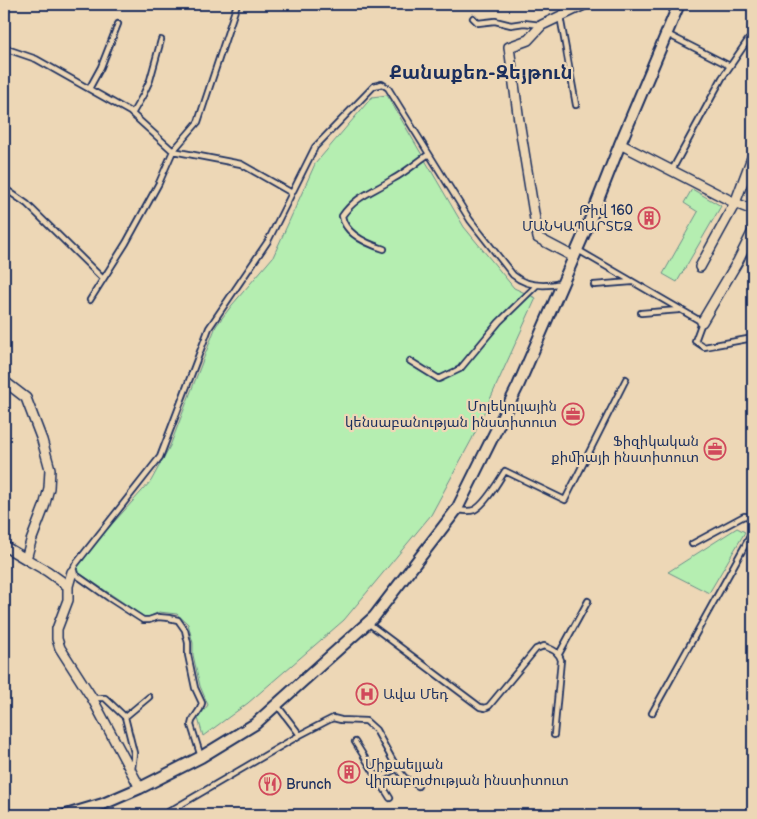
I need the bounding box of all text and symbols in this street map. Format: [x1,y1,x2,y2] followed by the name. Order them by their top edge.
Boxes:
[389,62,573,85] district label: Քանաքեռ-Զեյթուն
[522,202,633,235] place label: Թիվ 160 ՄԱՆԿԱՊԱՐՏԵԶ
[637,206,661,230] building icon: Թիվ 160 ՄԱՆԿԱՊԱՐՏԵԶ
[345,398,557,431] place label: Մոլեկուլային կենսաբանության ինստիտուտ
[561,402,585,426] office icon: Մոլեկուլային կենսաբանության ինստիտուտ
[551,433,699,466] place label: Ֆիզիկական քիմիայի ինստիտուտ
[703,437,727,461] office icon: Ֆիզիկական քիմիայի ինստիտուտ
[355,682,379,706] hospital icon: Ավա Մեդ
[383,686,448,703] place label: Ավա Մեդ
[365,756,569,789] place label: Միքաելյան վիրաբուժության ինստիտուտ
[337,760,361,784] building icon: Միքաելյան վիրաբուժության ինստիտուտ
[258,772,282,796] restaurant icon: Brunch
[286,776,332,793] place label: Brunch

